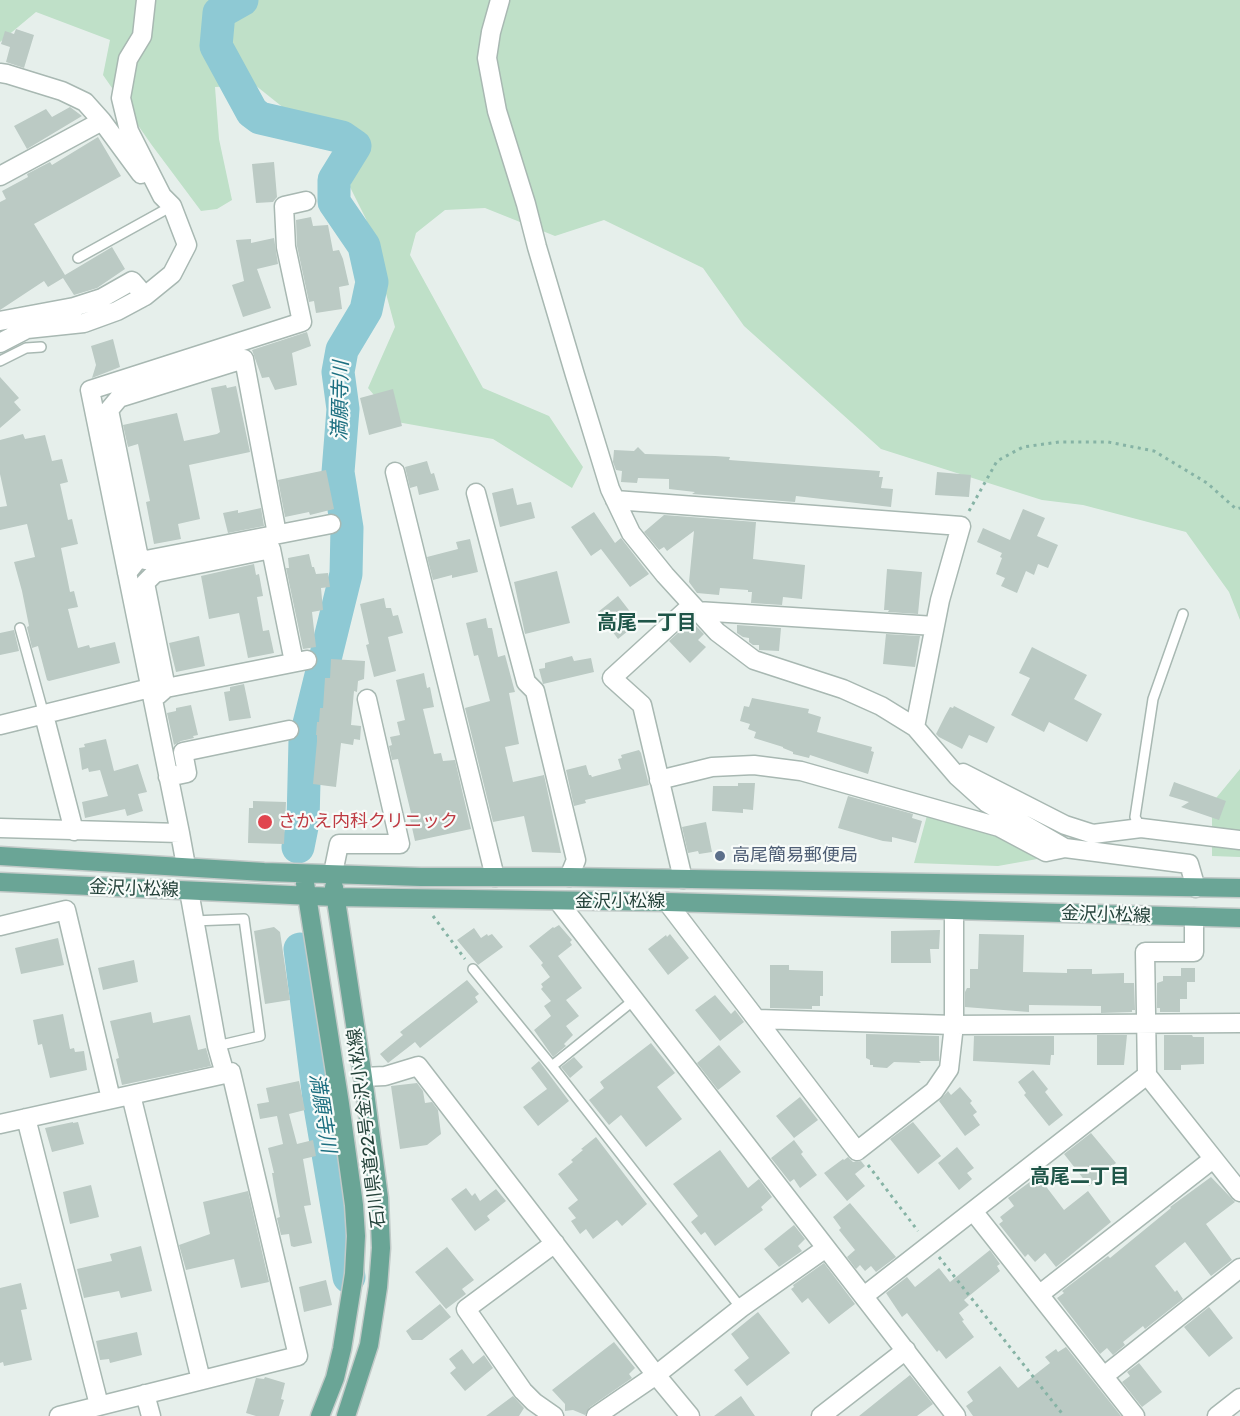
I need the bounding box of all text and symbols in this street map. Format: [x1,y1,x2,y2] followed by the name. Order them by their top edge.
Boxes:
[328,361,354,441] water label: 満願寺川
[597,611,697,635] district label: 高尾一丁目
[278,811,458,833] place label: さかえ内科クリニック
[256,813,274,831] marker: さかえ内科クリニック
[732,845,858,867] place label: 高尾簡易郵便局
[713,849,727,863] marker: 高尾簡易郵便局
[89,877,179,901] street label: 金沢小松線
[575,891,665,913] street label: 金沢小松線
[1061,903,1151,927] street label: 金沢小松線
[344,1027,390,1229] street label: 石川県道22号金沢小松線
[304,1072,340,1154] water label: 満願寺川
[1030,1165,1130,1189] district label: 高尾二丁目

